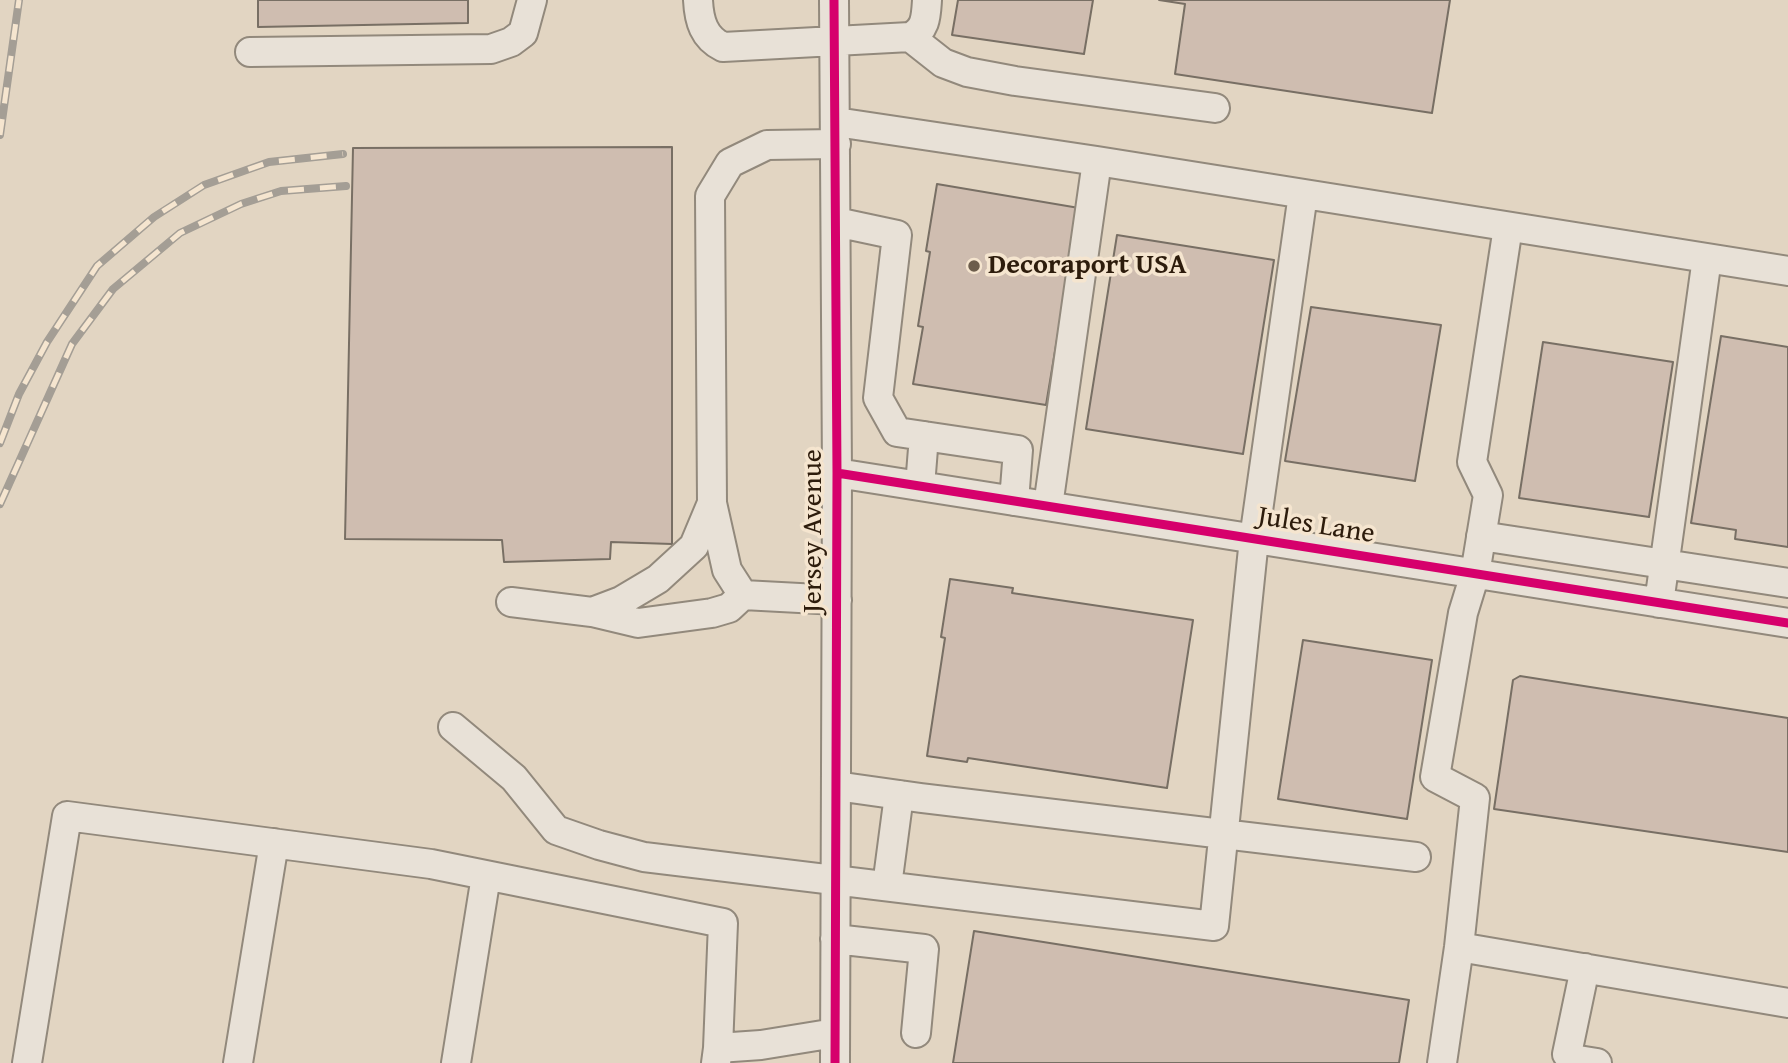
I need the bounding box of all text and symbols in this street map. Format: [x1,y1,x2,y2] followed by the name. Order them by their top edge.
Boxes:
[988,249,1187,283] place label: Decoraport USA
[966,258,982,274] marker: Decoraport USA
[797,449,831,613] street label: Jersey Avenue
[1255,500,1377,552] street label: Jules Lane

